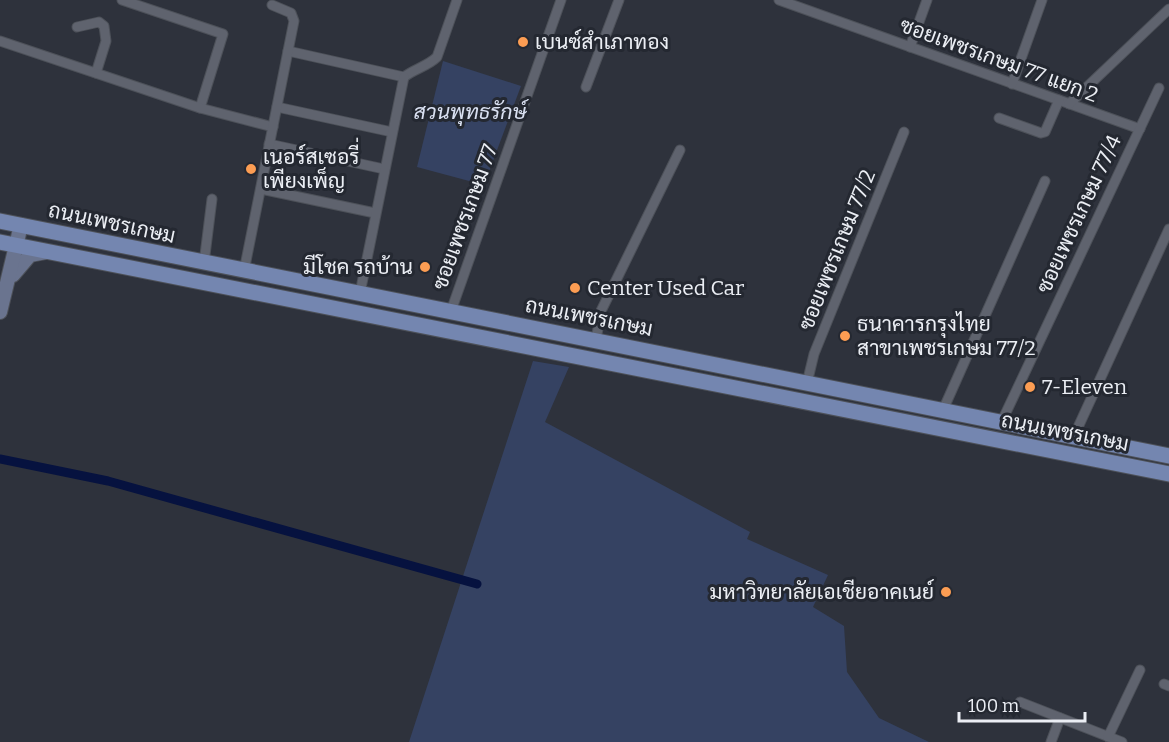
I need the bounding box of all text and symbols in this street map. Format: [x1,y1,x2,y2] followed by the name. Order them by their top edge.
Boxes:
[896,12,1102,108] street label: ซอยเพชรเกษม 77 แยก 2
[535,28,669,55] place label: เบนซ์สำเภาทอง
[516,35,530,49] marker: เบนซ์สำเภาทอง
[413,98,529,126] park label: สวนพุทธรักษ์
[1031,131,1127,297] street label: ซอยเพชรเกษม 77/4
[263,137,360,194] place label: เนอร์สเซอรี่ เพียงเพ็ญ
[427,140,504,293] street label: ซอยเพชรเกษม 77
[244,162,258,176] marker: เนอร์สเซอรี่ เพียงเพ็ญ
[793,166,881,334] street label: ซอยเพชรเกษม 77/2
[46,197,178,249] street label: ถนนเพชรเกษม
[303,254,413,280] place label: มีโชค รถบ้าน
[418,260,432,274] marker: มีโชค รถบ้าน
[587,275,744,301] place label: Center Used Car
[568,281,582,295] marker: Center Used Car
[523,292,655,342] street label: ถนนเพชรเกษม
[857,311,1036,361] place label: ธนาคารกรุงไทย สาขาเพชรเกษม 77/2
[838,329,852,343] marker: ธนาคารกรุงไทย สาขาเพชรเกษม 77/2
[1042,374,1127,400] place label: 7-Eleven
[1023,380,1037,394] marker: 7-Eleven
[999,407,1131,457] street label: ถนนเพชรเกษม
[709,578,934,605] place label: มหาวิทยาลัยเอเชียอาคเนย์
[939,585,953,599] marker: มหาวิทยาลัยเอเชียอาคเนย์
[959,685,1085,723] scale bar
[968,695,1019,717] text: 100 m

